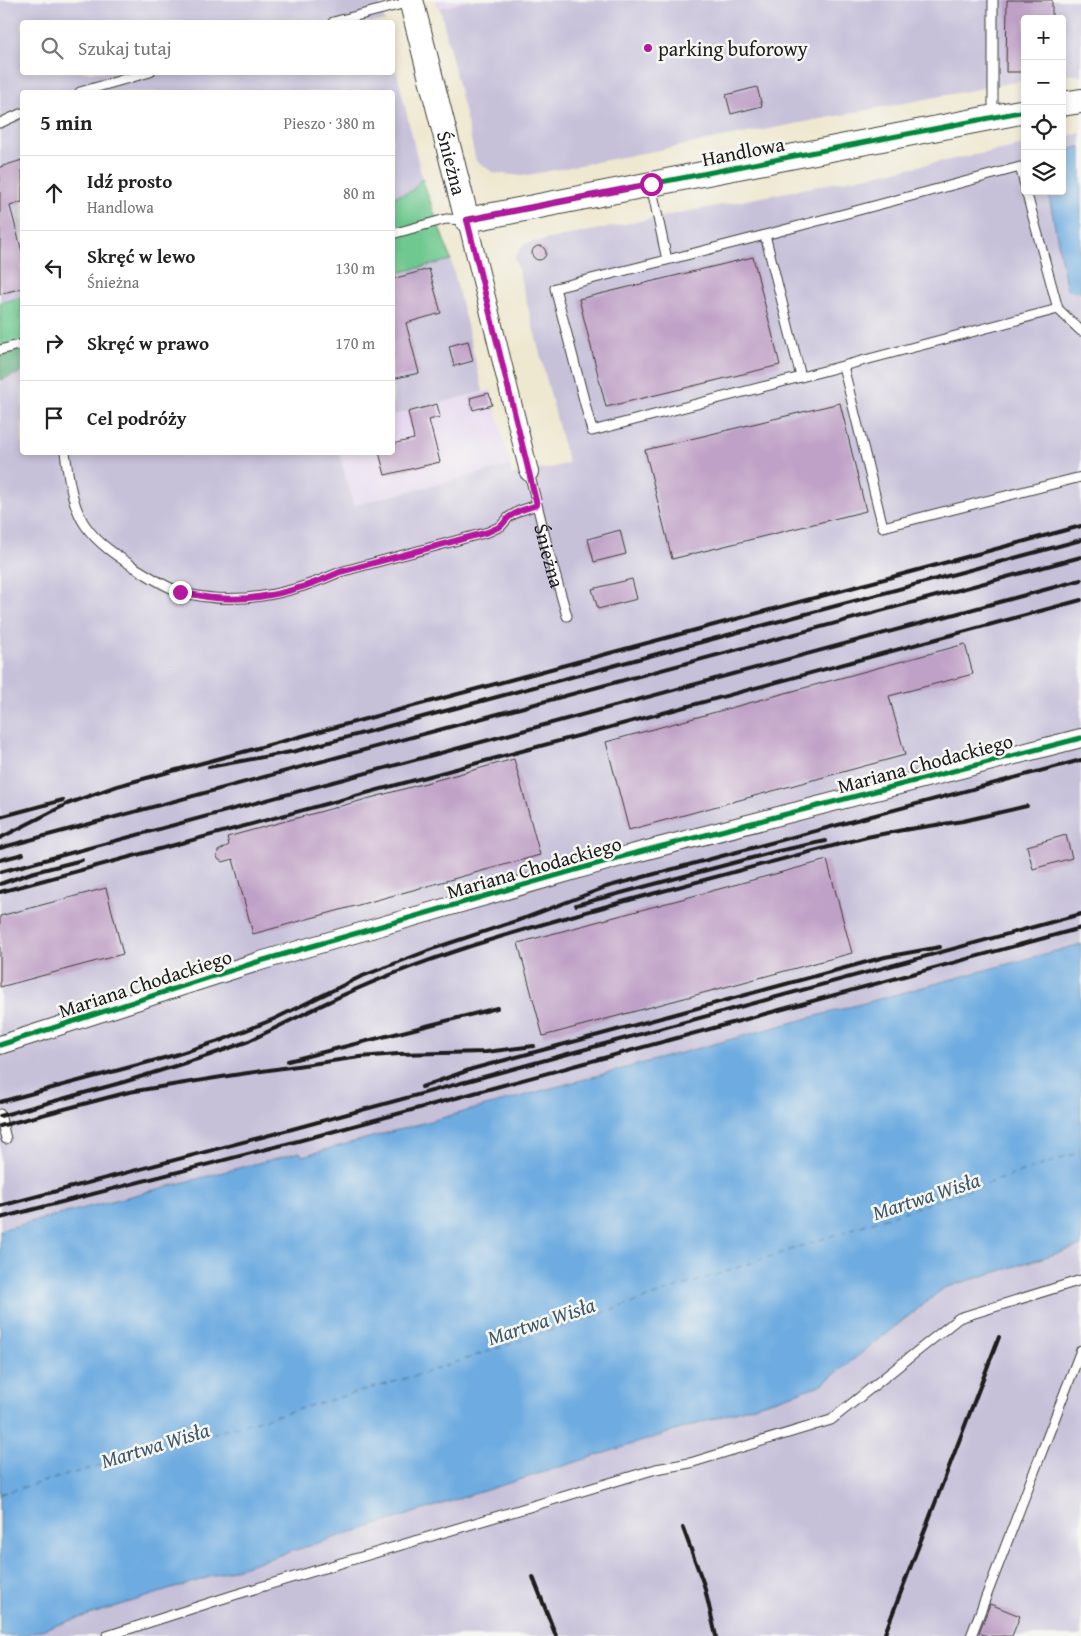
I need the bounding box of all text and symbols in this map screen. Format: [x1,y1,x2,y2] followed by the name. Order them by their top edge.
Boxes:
[1021,15,1066,195] map controls
[1021,15,1066,60] button: +
[20,20,395,75] search box
[38,34,66,62] icon: search
[78,34,172,62] text: Szukaj tutaj
[658,34,808,63] place label: parking buforowy
[642,42,654,54] marker: parking buforowy
[1021,60,1066,105] button: −
[1021,105,1066,150] button: locate
[40,107,92,138] text: 5 min
[283,111,375,135] text: Pieszo · 380 m
[430,128,475,199] street label: Śnieżna
[699,129,787,173] street label: Handlowa
[1021,150,1066,195] button: layers
[87,167,172,195] text: Idź prosto
[640,173,663,196] route start
[40,179,68,207] icon: ahead
[343,181,375,205] text: 80 m
[87,195,154,219] text: Handlowa
[87,242,195,270] text: Skręć w lewo
[40,254,68,282] icon: left
[335,256,375,280] text: 130 m
[87,270,139,294] text: Śnieżna
[40,329,68,357] icon: right
[87,329,209,357] text: Skręć w prawo
[335,331,375,355] text: 170 m
[40,404,68,432] icon: arrive
[87,404,187,432] text: Cel podróży
[528,520,573,591] street label: Śnieżna
[169,581,192,604] route end
[834,726,1016,800] street label: Mariana Chodackiego
[443,828,625,906] street label: Mariana Chodackiego
[55,941,235,1025] street label: Mariana Chodackiego
[868,1164,984,1228] water label: Martwa Wisła
[483,1289,599,1353] water label: Martwa Wisła
[97,1414,213,1476] water label: Martwa Wisła

